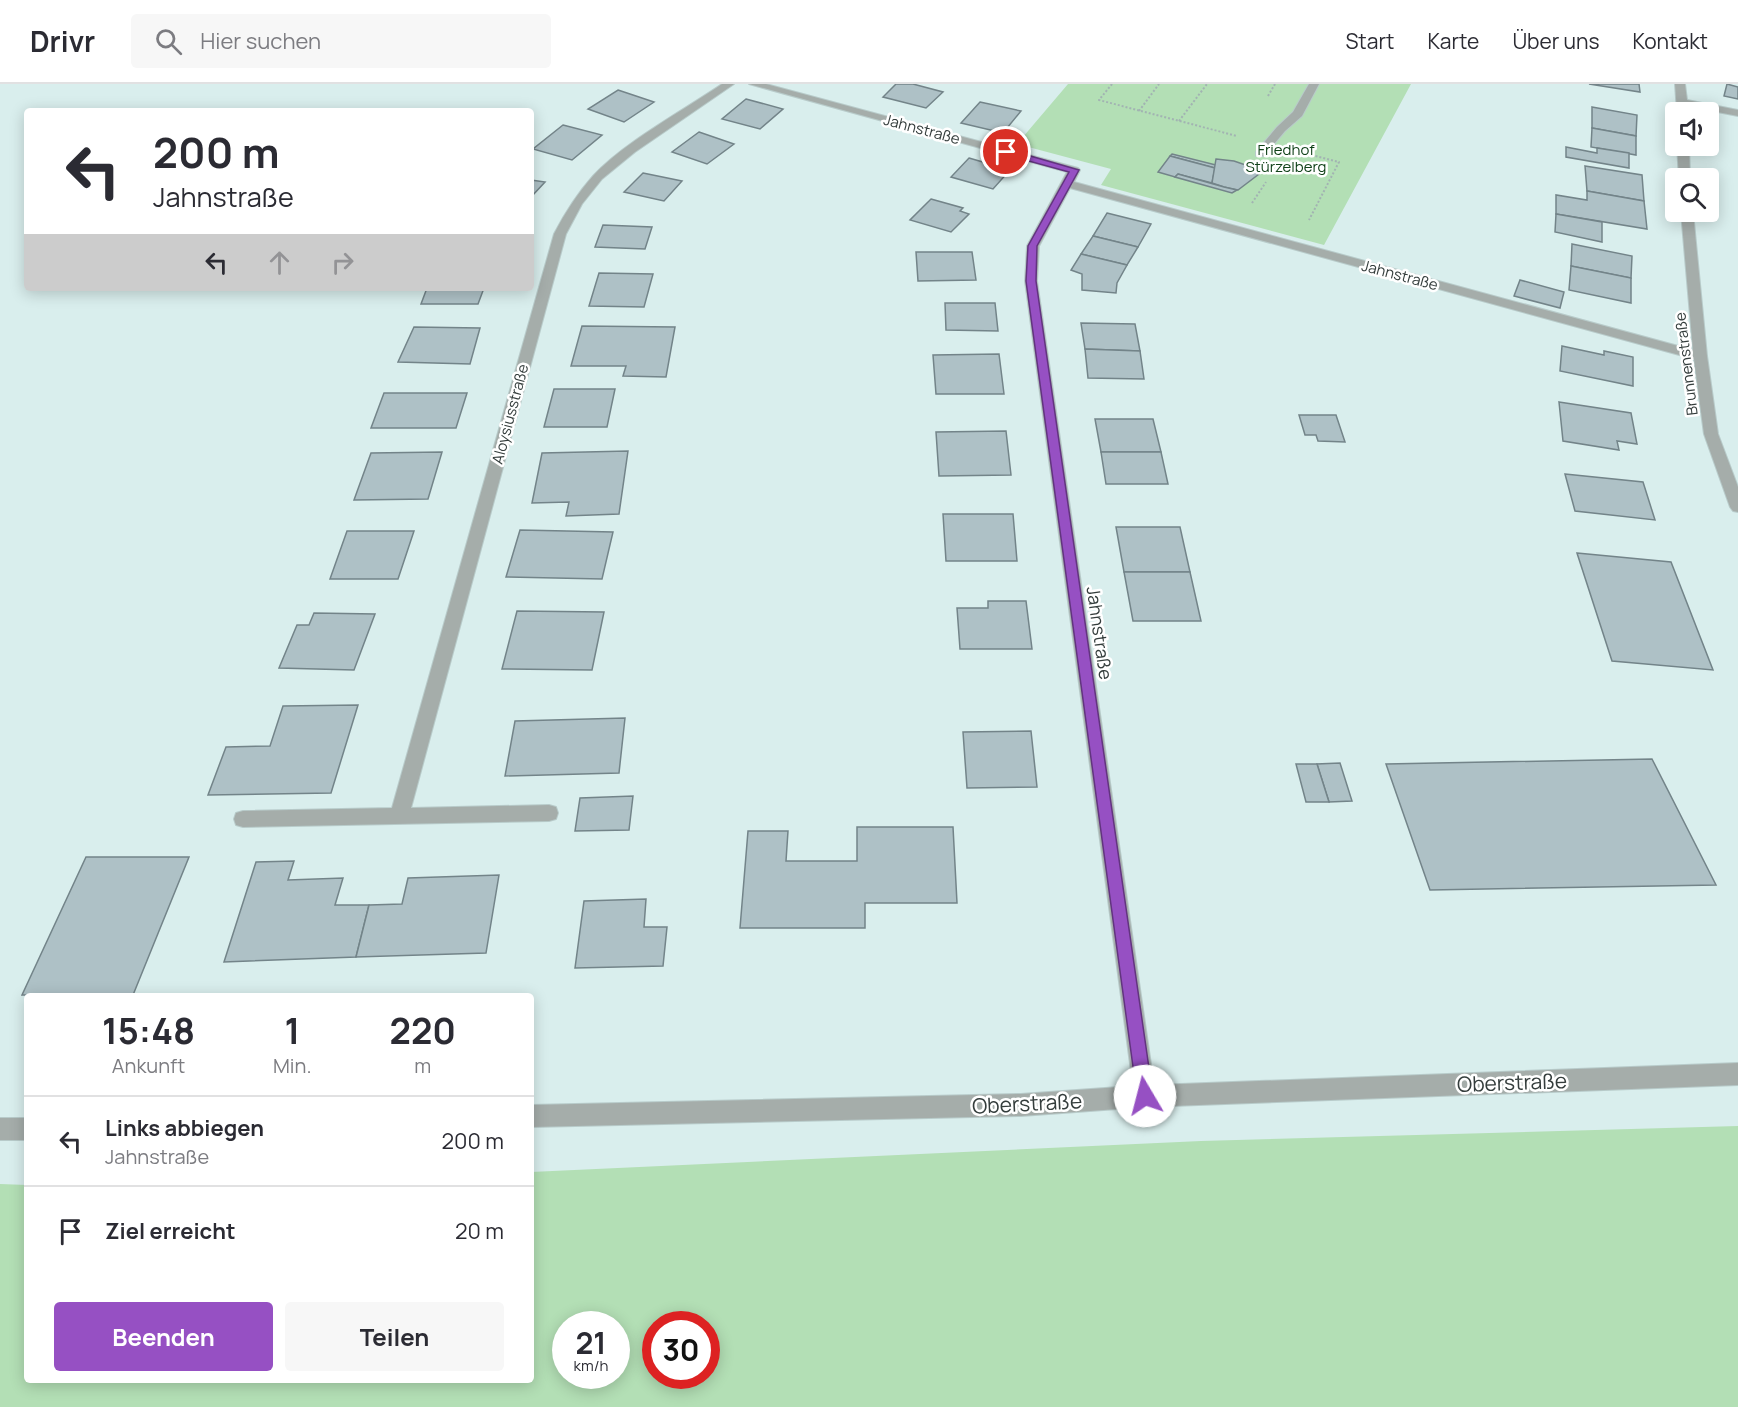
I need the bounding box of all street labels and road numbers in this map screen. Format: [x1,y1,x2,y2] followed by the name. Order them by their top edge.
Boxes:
[882,109,963,149] street label: Jahnstraße
[1360,255,1441,295] street label: Jahnstraße
[1669,311,1703,417] street label: Brunnenstraße
[487,361,533,466] street label: Aloysiusstraße
[1082,585,1118,681] street label: Jahnstraße
[1456,1066,1568,1098] street label: Oberstraße
[971,1086,1083,1120] street label: Oberstraße

